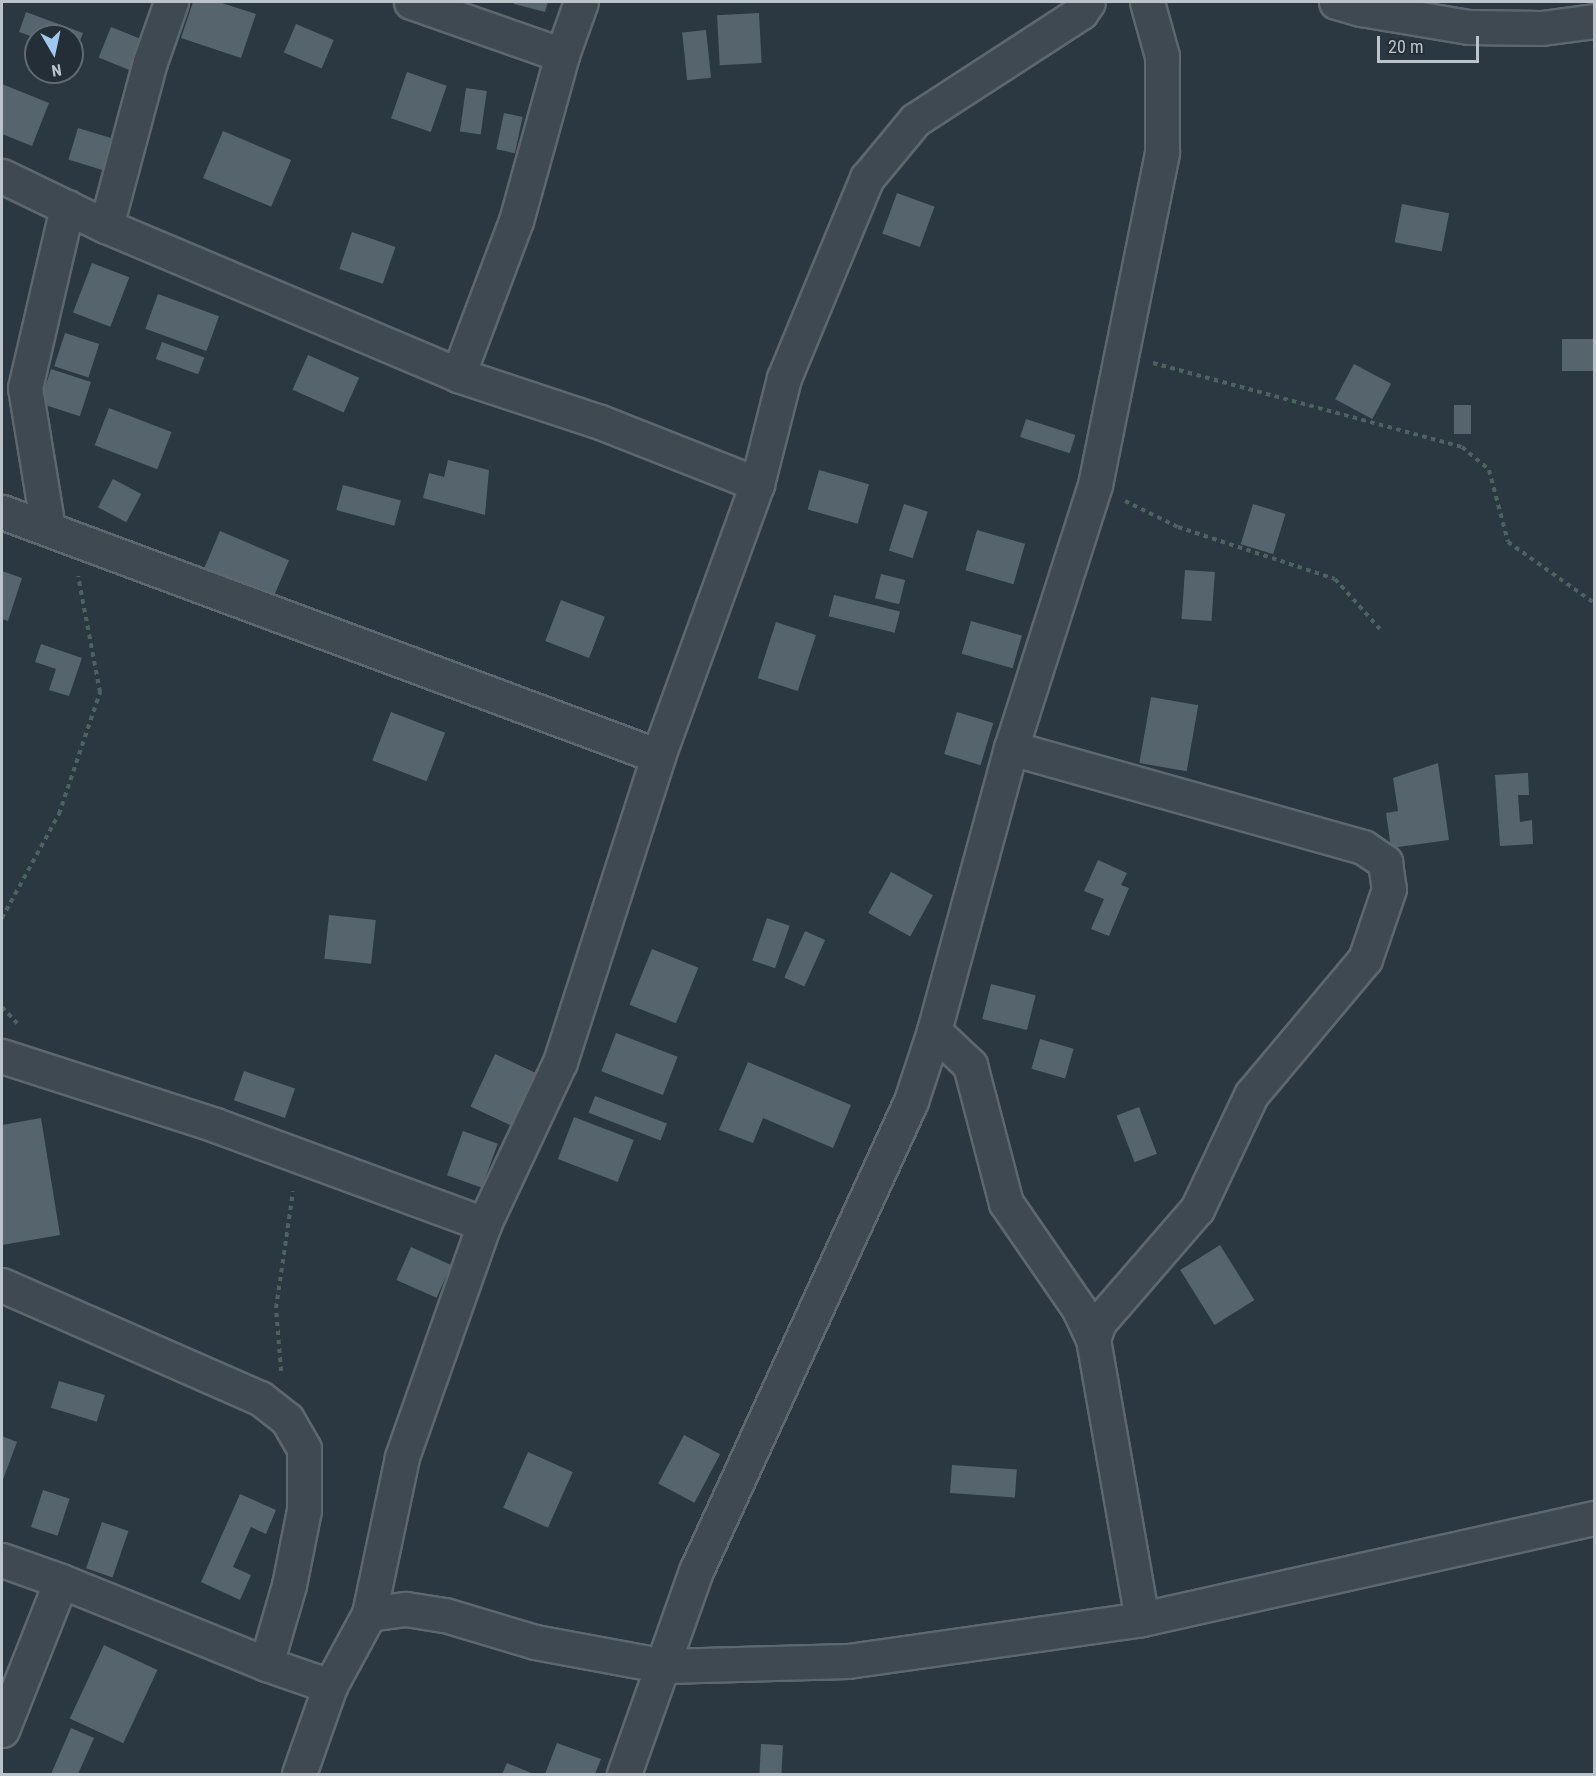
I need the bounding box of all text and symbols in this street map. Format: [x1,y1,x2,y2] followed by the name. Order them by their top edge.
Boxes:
[24,24,84,84] north arrow
[1380,24,1482,62] scale bar
[1388,36,1423,57] text: 20 m
[50,60,63,80] text: N

